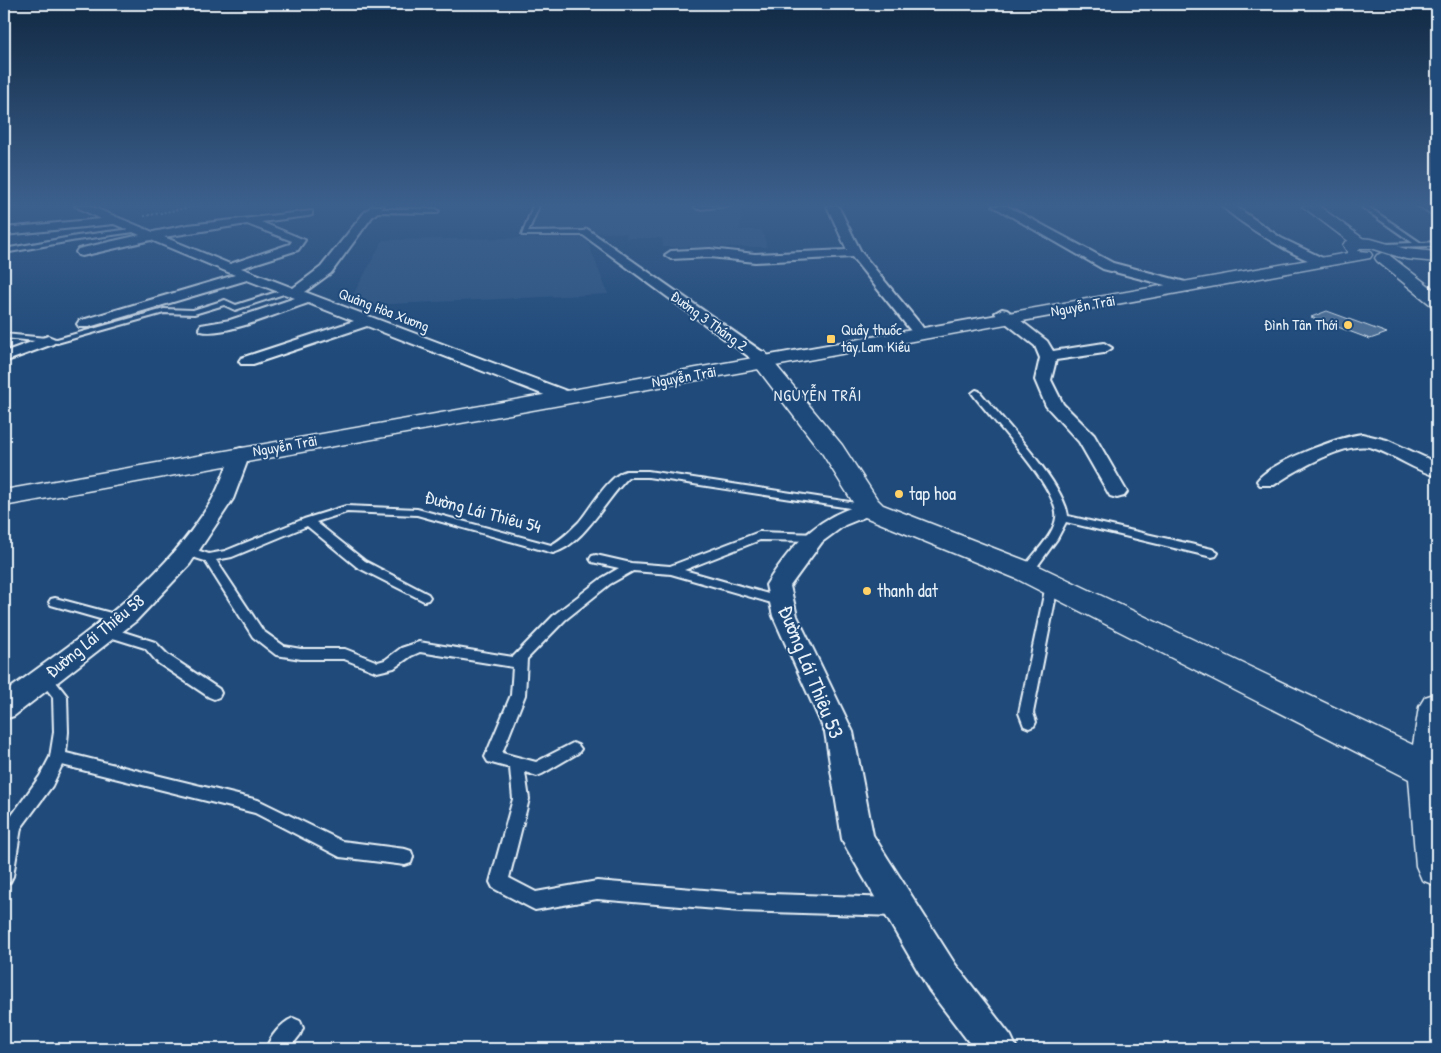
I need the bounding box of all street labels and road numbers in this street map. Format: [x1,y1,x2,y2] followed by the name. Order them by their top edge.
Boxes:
[336,283,433,337] street label: Quảng Hòa Xương
[667,286,752,356] street label: Đường 3 Tháng 2
[1049,290,1117,322] street label: Nguyễn Trãi
[650,361,718,393] street label: Nguyễn Trãi
[251,430,319,462] street label: Nguyễn Trãi
[422,484,544,539] street label: Đường Lái Thiêu 54
[40,588,150,683] street label: Đường Lái Thiêu 58
[772,601,851,743] street label: Đường Lái Thiêu 53

